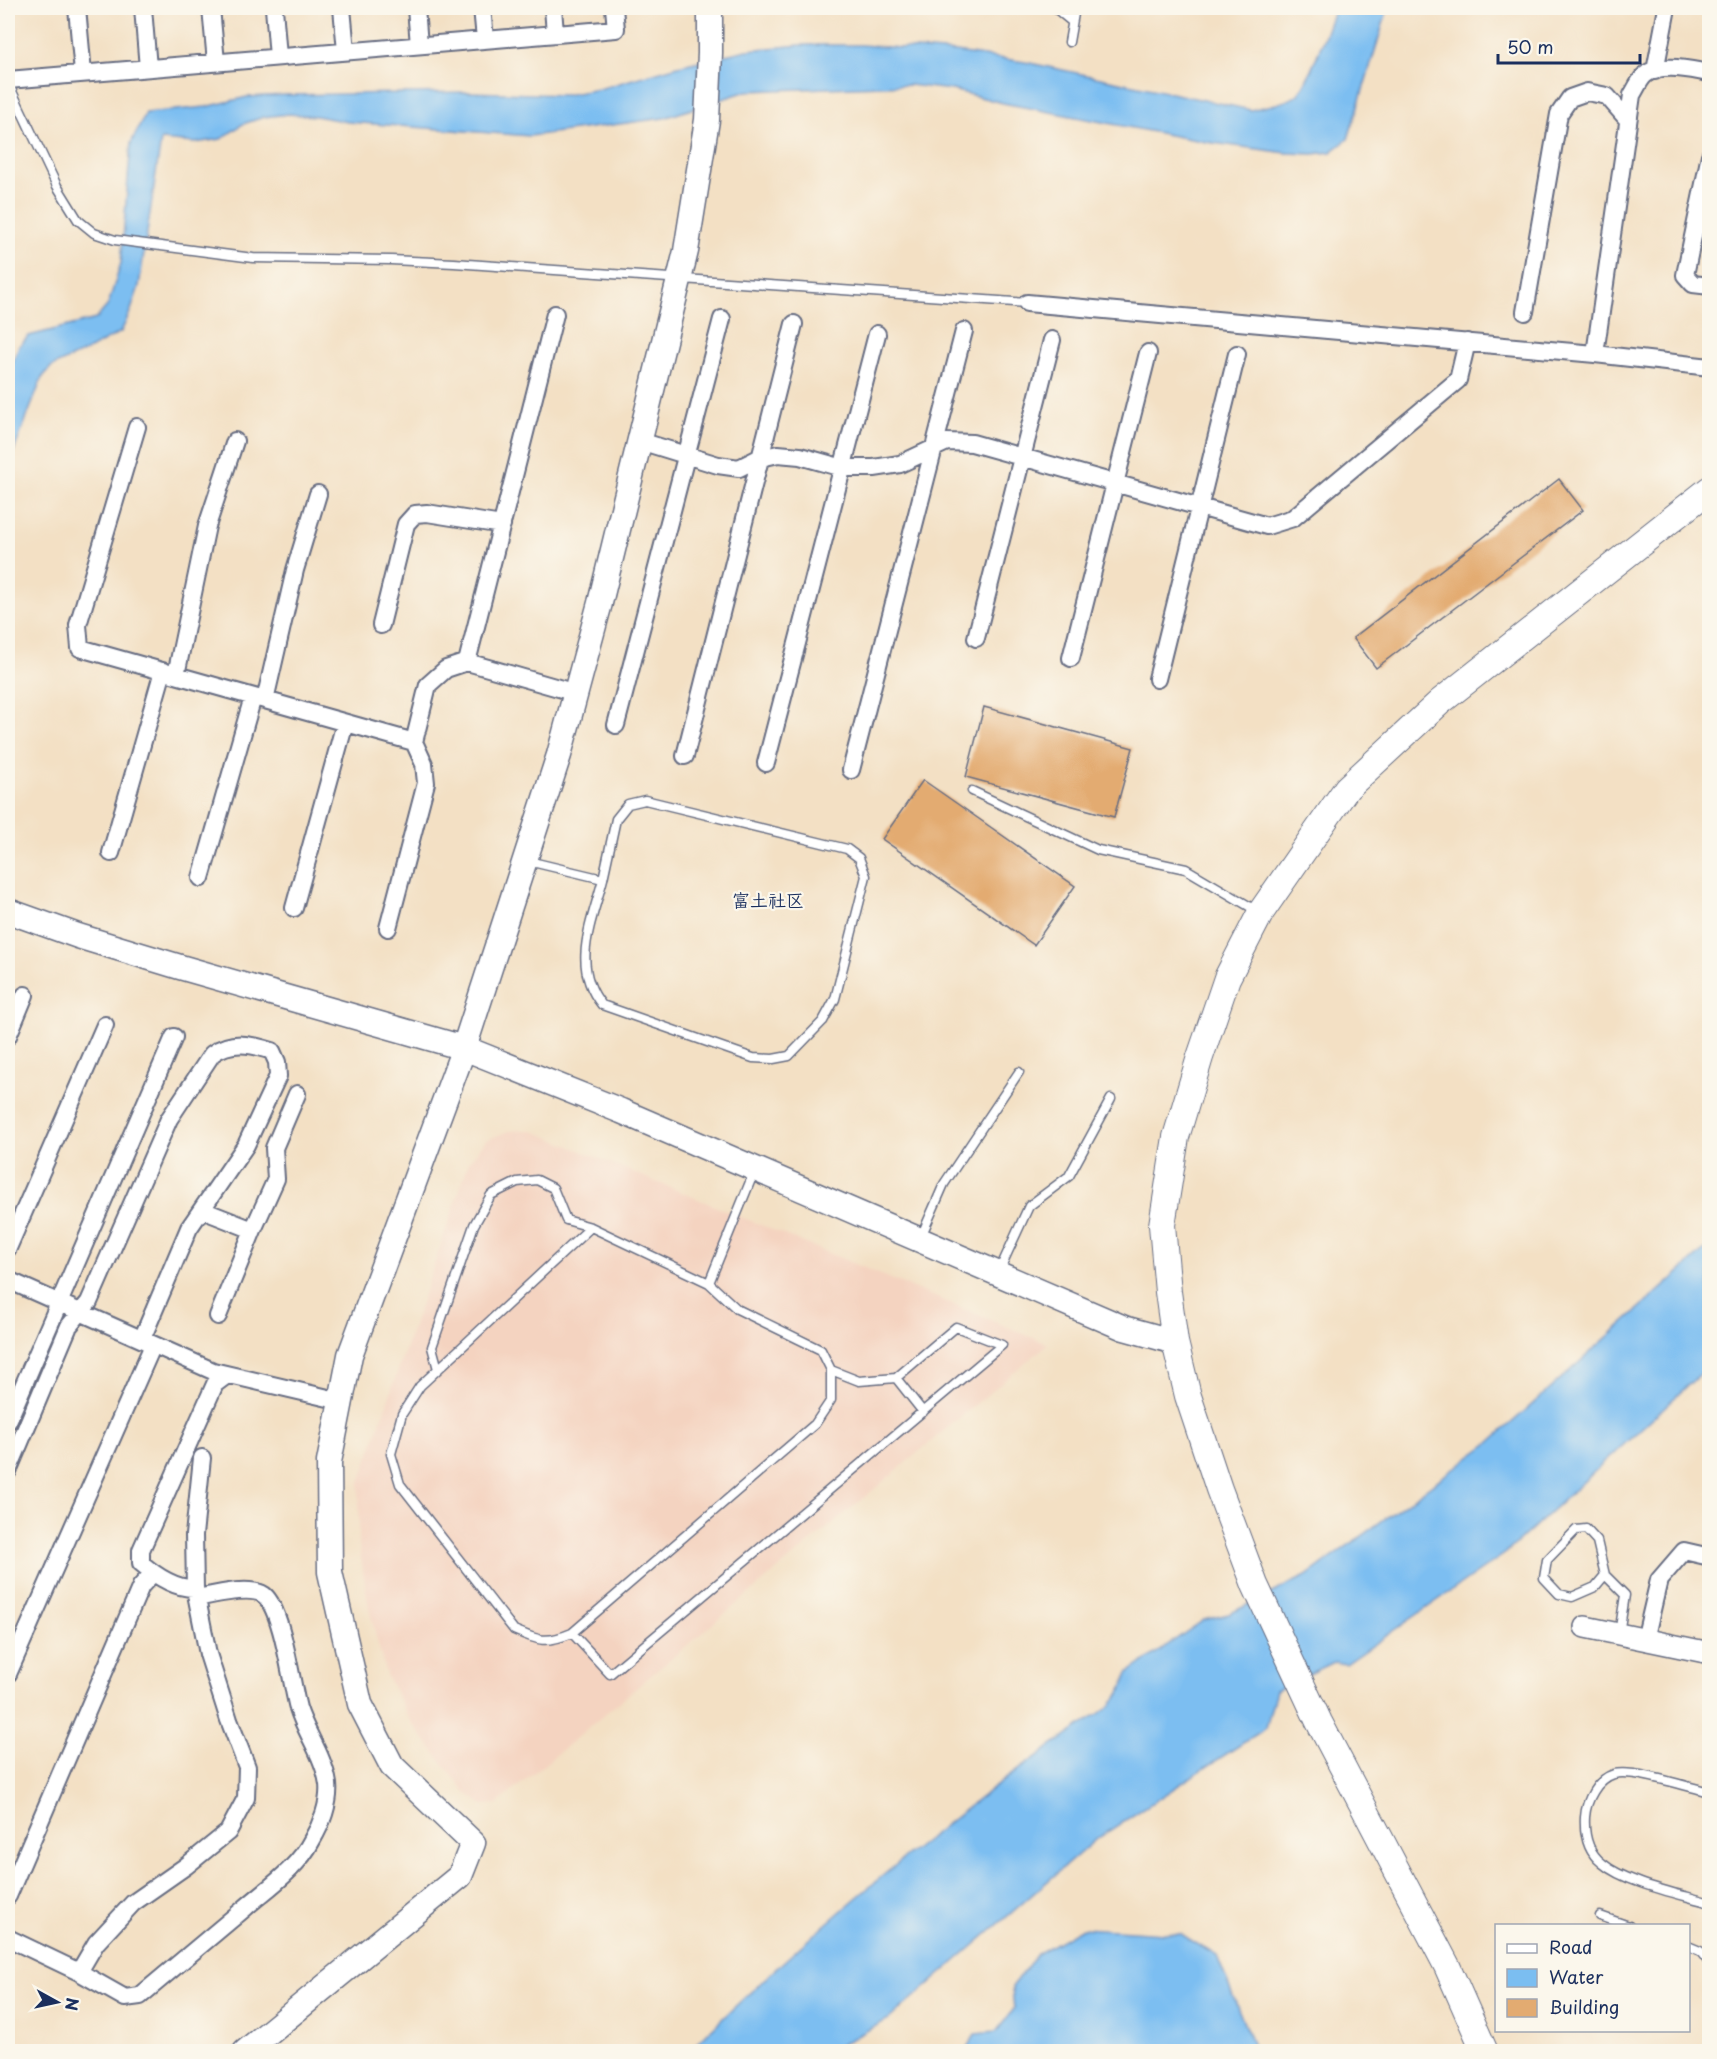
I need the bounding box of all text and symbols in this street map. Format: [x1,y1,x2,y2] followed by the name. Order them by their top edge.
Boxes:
[1498,27,1640,65] scale bar
[1507,33,1554,60] text: 50 m
[732,886,804,913] district label: 富土社区
[1495,1924,1690,2032] legend
[1549,1933,1593,1960] text: Road
[1549,1963,1604,1990] text: Water
[27,1972,87,2032] north arrow
[1549,1993,1619,2020] text: Building
[60,1996,86,2012] text: N

